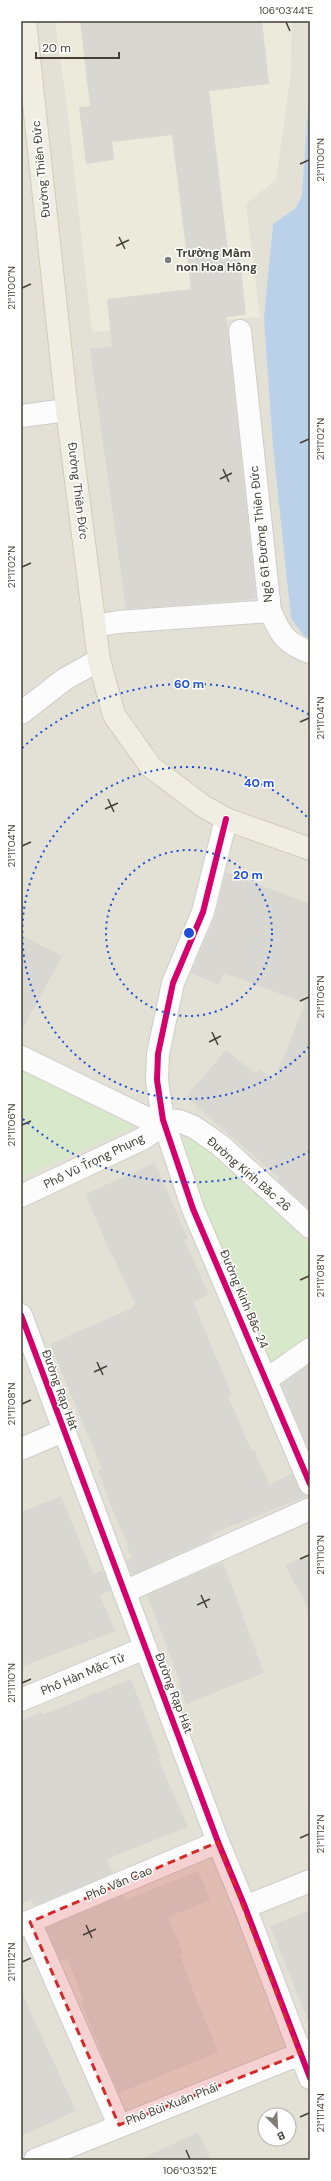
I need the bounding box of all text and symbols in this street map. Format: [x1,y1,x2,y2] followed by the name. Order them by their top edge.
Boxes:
[259,4,313,17] text: 106°03'44"E
[36,34,119,60] scale bar
[42,40,71,56] text: 20 m
[28,119,54,219] street label: Đường Thiên Đức
[314,138,327,182] text: 21°11'00"N
[176,245,257,275] place label: Trường Mầm non Hoa Hồng
[163,255,173,265] marker: Trường Mầm non Hoa Hồng
[5,266,18,310] text: 21°11'00"N
[314,418,327,460] text: 21°11'02"N
[64,441,92,541] street label: Đường Thiên Đức
[246,465,276,603] street label: Ngõ 61 Đường Thiên Đức
[5,546,18,588] text: 21°11'02"N
[174,676,204,692] text: 60 m
[314,696,327,739] text: 21°11'04"N
[244,775,274,791] text: 40 m
[5,824,18,867] text: 21°11'04"N
[233,867,263,883] text: 20 m
[182,926,196,940] centre of rings
[314,975,327,1019] text: 21°11'06"N
[5,1103,18,1147] text: 21°11'06"N
[41,1130,147,1192] street label: Phố Vũ Trọng Phụng
[204,1133,294,1215] street label: Đường Kinh Bắc 26
[216,1247,272,1351] street label: Đường Kinh Bắc 24
[314,1254,327,1297] text: 21°11'08"N
[38,1347,82,1433] street label: Đường Rạp Hát
[5,1382,18,1425] text: 21°11'08"N
[314,1535,327,1575] text: 21°11'10"N
[38,1649,128,1699] street label: Phố Hàn Mặc Tử
[151,1650,197,1736] street label: Đường Rạp Hát
[5,1663,18,1703] text: 21°11'10"N
[314,1814,327,1853] text: 21°11'12"N
[83,1862,155,1904] street label: Phố Văn Cao
[5,1942,18,1981] text: 21°11'12"N
[123,2079,221,2129] street label: Phố Bùi Xuân Phái
[314,2093,327,2133] text: 21°11'14"N
[257,2107,297,2147] north arrow
[275,2128,287,2144] text: B
[163,2164,217,2177] text: 106°03'52"E

